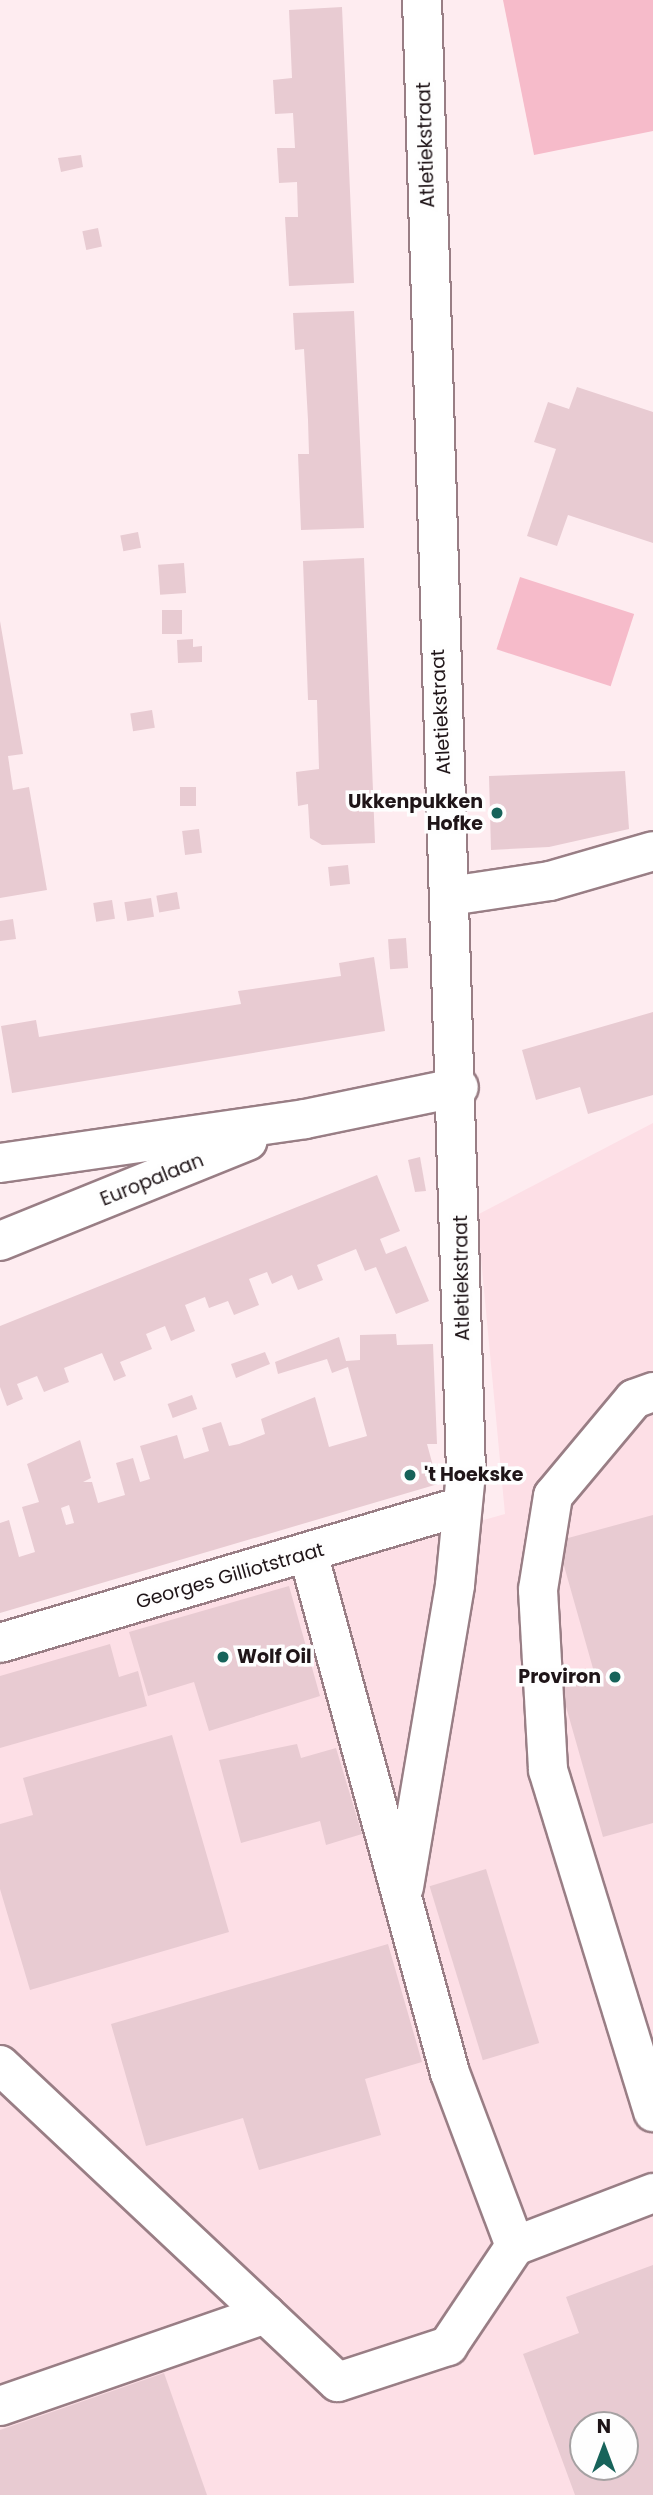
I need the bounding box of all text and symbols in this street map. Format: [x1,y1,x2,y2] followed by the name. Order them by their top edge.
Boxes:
[412,82,440,208] street label: Atletiekstraat
[426,649,456,775] street label: Atletiekstraat
[348,791,483,835] place label: Ukkenpukken Hofke
[489,805,505,821] marker: Ukkenpukken Hofke
[97,1149,207,1211] street label: Europalaan
[450,1215,474,1341] street label: Atletiekstraat
[424,1464,523,1486] place label: 't Hoekske
[402,1467,418,1483] marker: 't Hoekske
[133,1538,327,1614] street label: Georges Gilliotstraat
[237,1646,312,1668] place label: Wolf Oil
[215,1649,231,1665] marker: Wolf Oil
[518,1666,601,1688] place label: Proviron
[607,1669,623,1685] marker: Proviron
[569,2411,639,2481] north arrow
[597,2413,611,2440] text: N

